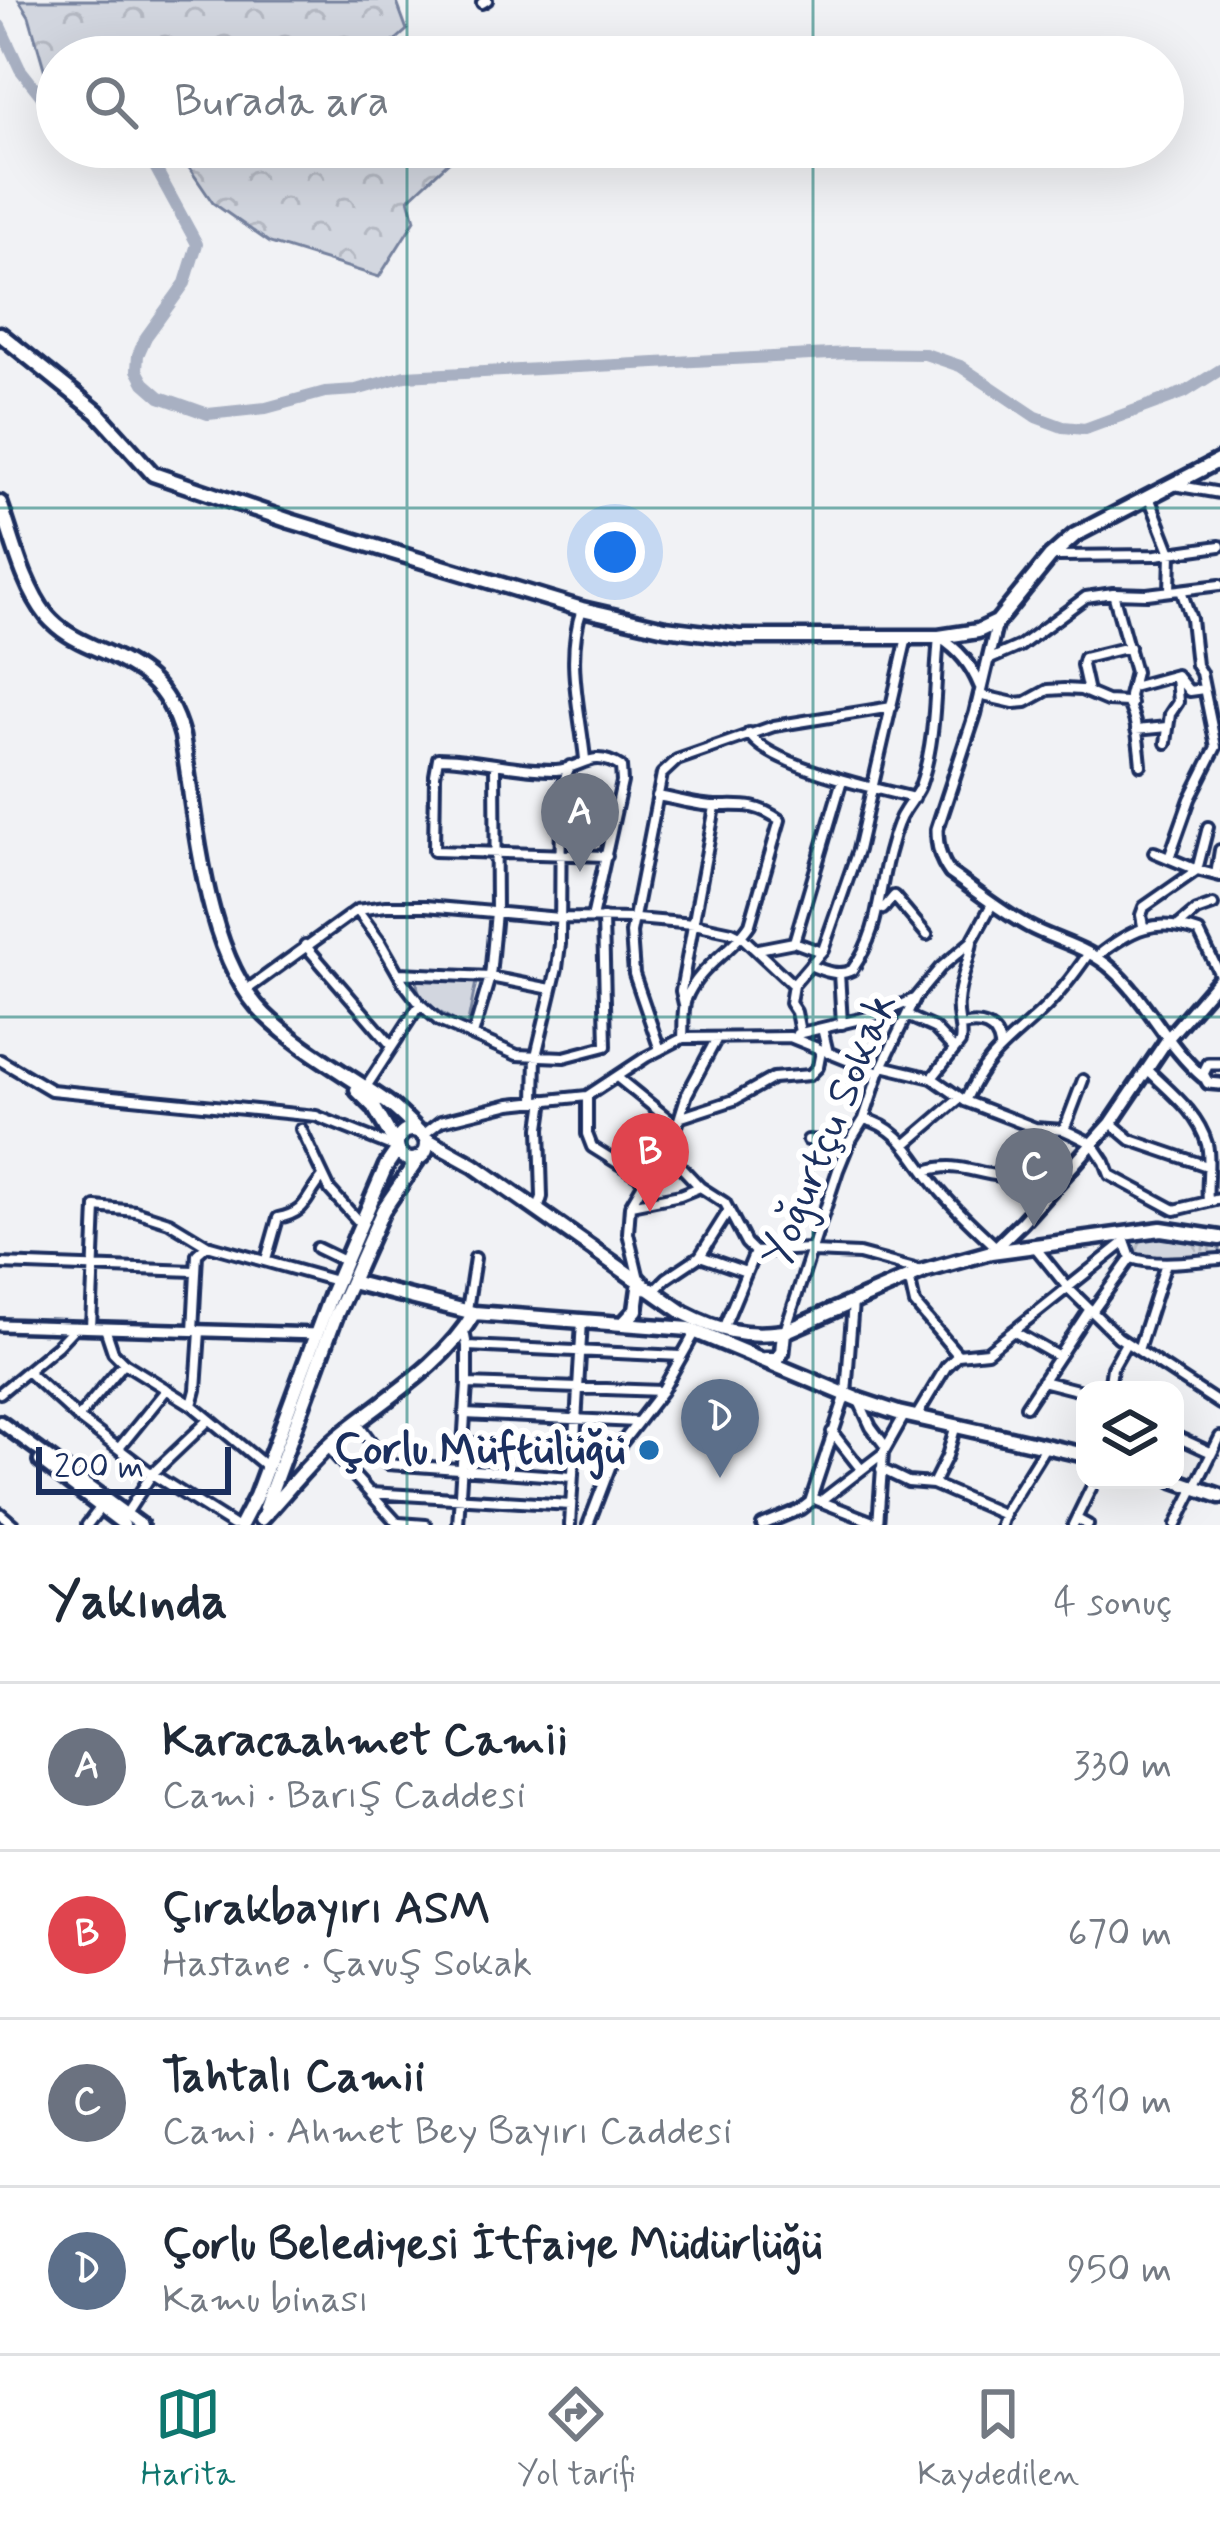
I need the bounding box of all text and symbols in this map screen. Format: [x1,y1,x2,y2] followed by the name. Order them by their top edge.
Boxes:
[36,36,1184,168] search box
[78,69,144,135] icon: search
[174,73,389,132] text: Burada ara
[585,522,645,582] your location
[541,773,619,872] pin: A
[748,984,912,1276] street label: Yoğurtçu Sokak
[611,1113,689,1212] pin: B
[995,1128,1073,1227] pin: C
[681,1379,759,1478] pin: D
[1076,1381,1184,1489] map controls
[1076,1381,1184,1489] button: layers
[334,1421,625,1480] place label: Çorlu Müftülüğü
[636,1437,662,1463] marker: Çorlu Müftülüğü
[36,1441,231,1494] scale bar
[54,1446,144,1490] text: 200 m
[48,1570,228,1636] text: Yakında
[1054,1578,1172,1629] text: 4 sonuç
[162,1712,568,1771] text: Karacaahmet Camii
[74,1741,100,1792] text: A
[1073,1741,1172,1792] text: 330 m
[162,1771,526,1822] text: Cami · Barış Caddesi
[162,1880,491,1939] text: Çırakbayırı ASM
[75,1909,99,1960] text: B
[1067,1909,1172,1960] text: 670 m
[162,1939,532,1990] text: Hastane · Çavuş Sokak
[162,2048,425,2107] text: Tahtalı Camii
[73,2077,101,2128] text: C
[1068,2077,1172,2128] text: 810 m
[162,2107,732,2158] text: Cami · Ahmet Bey Bayırı Caddesi
[162,2216,822,2275] text: Çorlu Belediyesi İtfaiye Müdürlüğü
[74,2245,100,2296] text: D
[1067,2245,1172,2296] text: 950 m
[162,2275,369,2326] text: Kamu binası
[141,2381,235,2497] tab: Harita
[517,2381,635,2497] tab: Yol tarifi
[917,2381,1079,2497] tab: Kaydedilen

